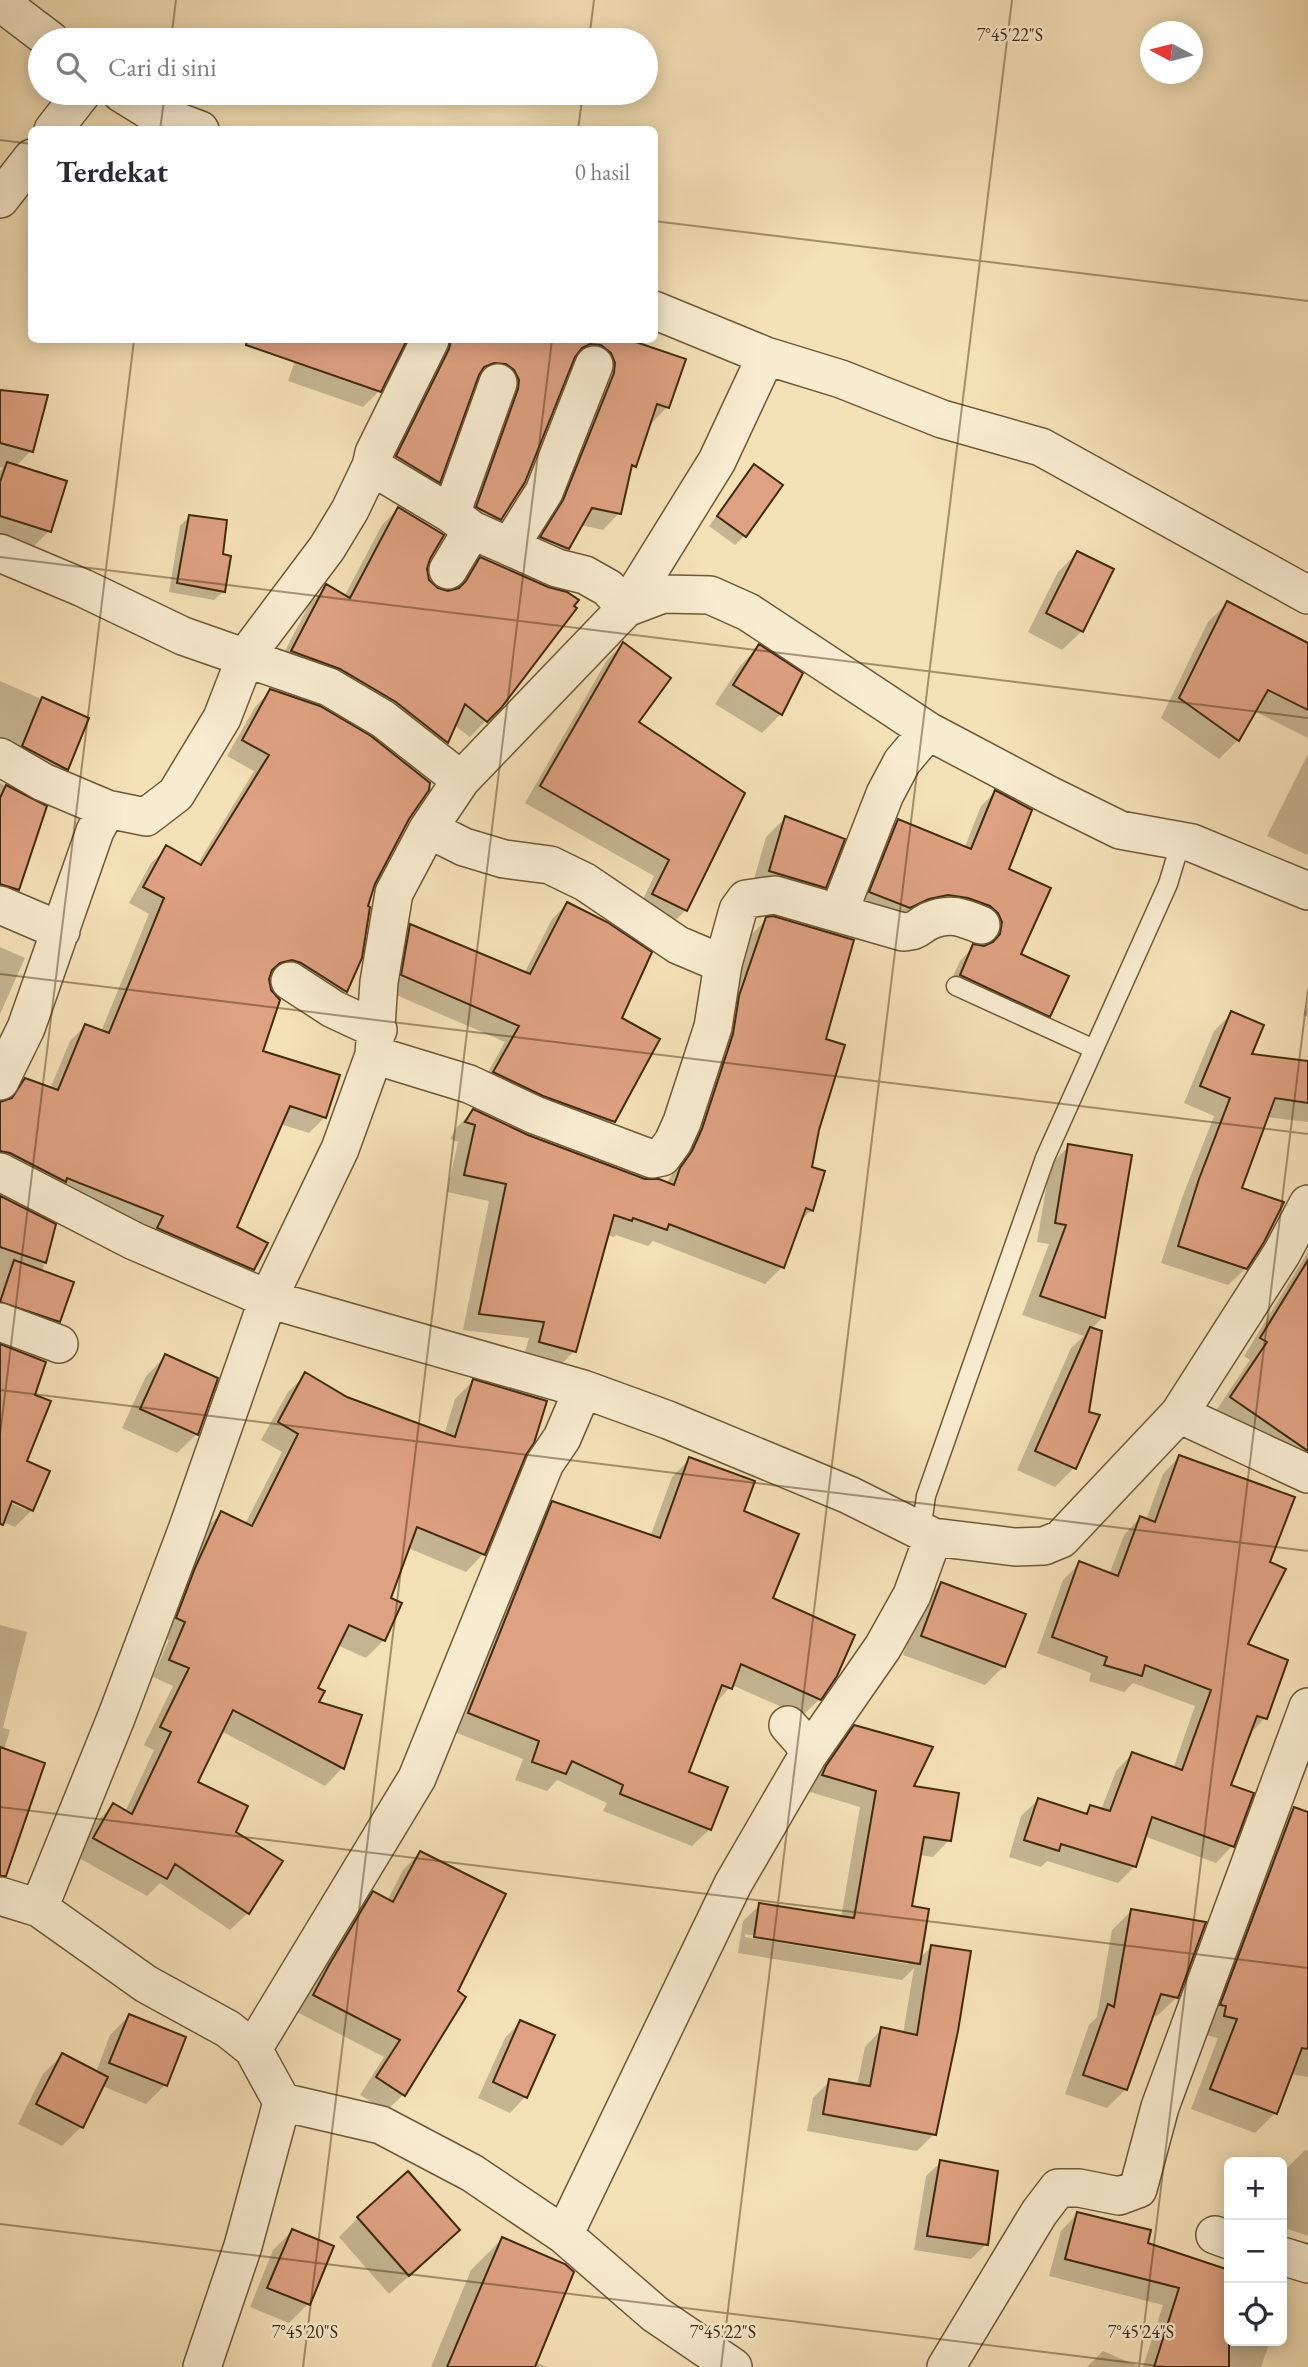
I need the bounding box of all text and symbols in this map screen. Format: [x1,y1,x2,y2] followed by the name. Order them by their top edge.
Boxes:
[1140,21,1203,84] north arrow
[977,23,1043,46] text: 7°45'22"S
[28,28,658,105] search box
[52,48,90,86] icon: search
[108,50,217,84] text: Cari di sini
[56,152,168,191] text: Terdekat
[575,157,630,187] text: 0 hasil
[1224,2157,1287,2346] map controls
[1224,2157,1287,2220] button: +
[1224,2220,1287,2283] button: −
[1224,2283,1287,2346] button: locate
[272,2320,338,2343] text: 7°45'20"S
[690,2320,756,2343] text: 7°45'22"S
[1108,2320,1174,2343] text: 7°45'24"S

